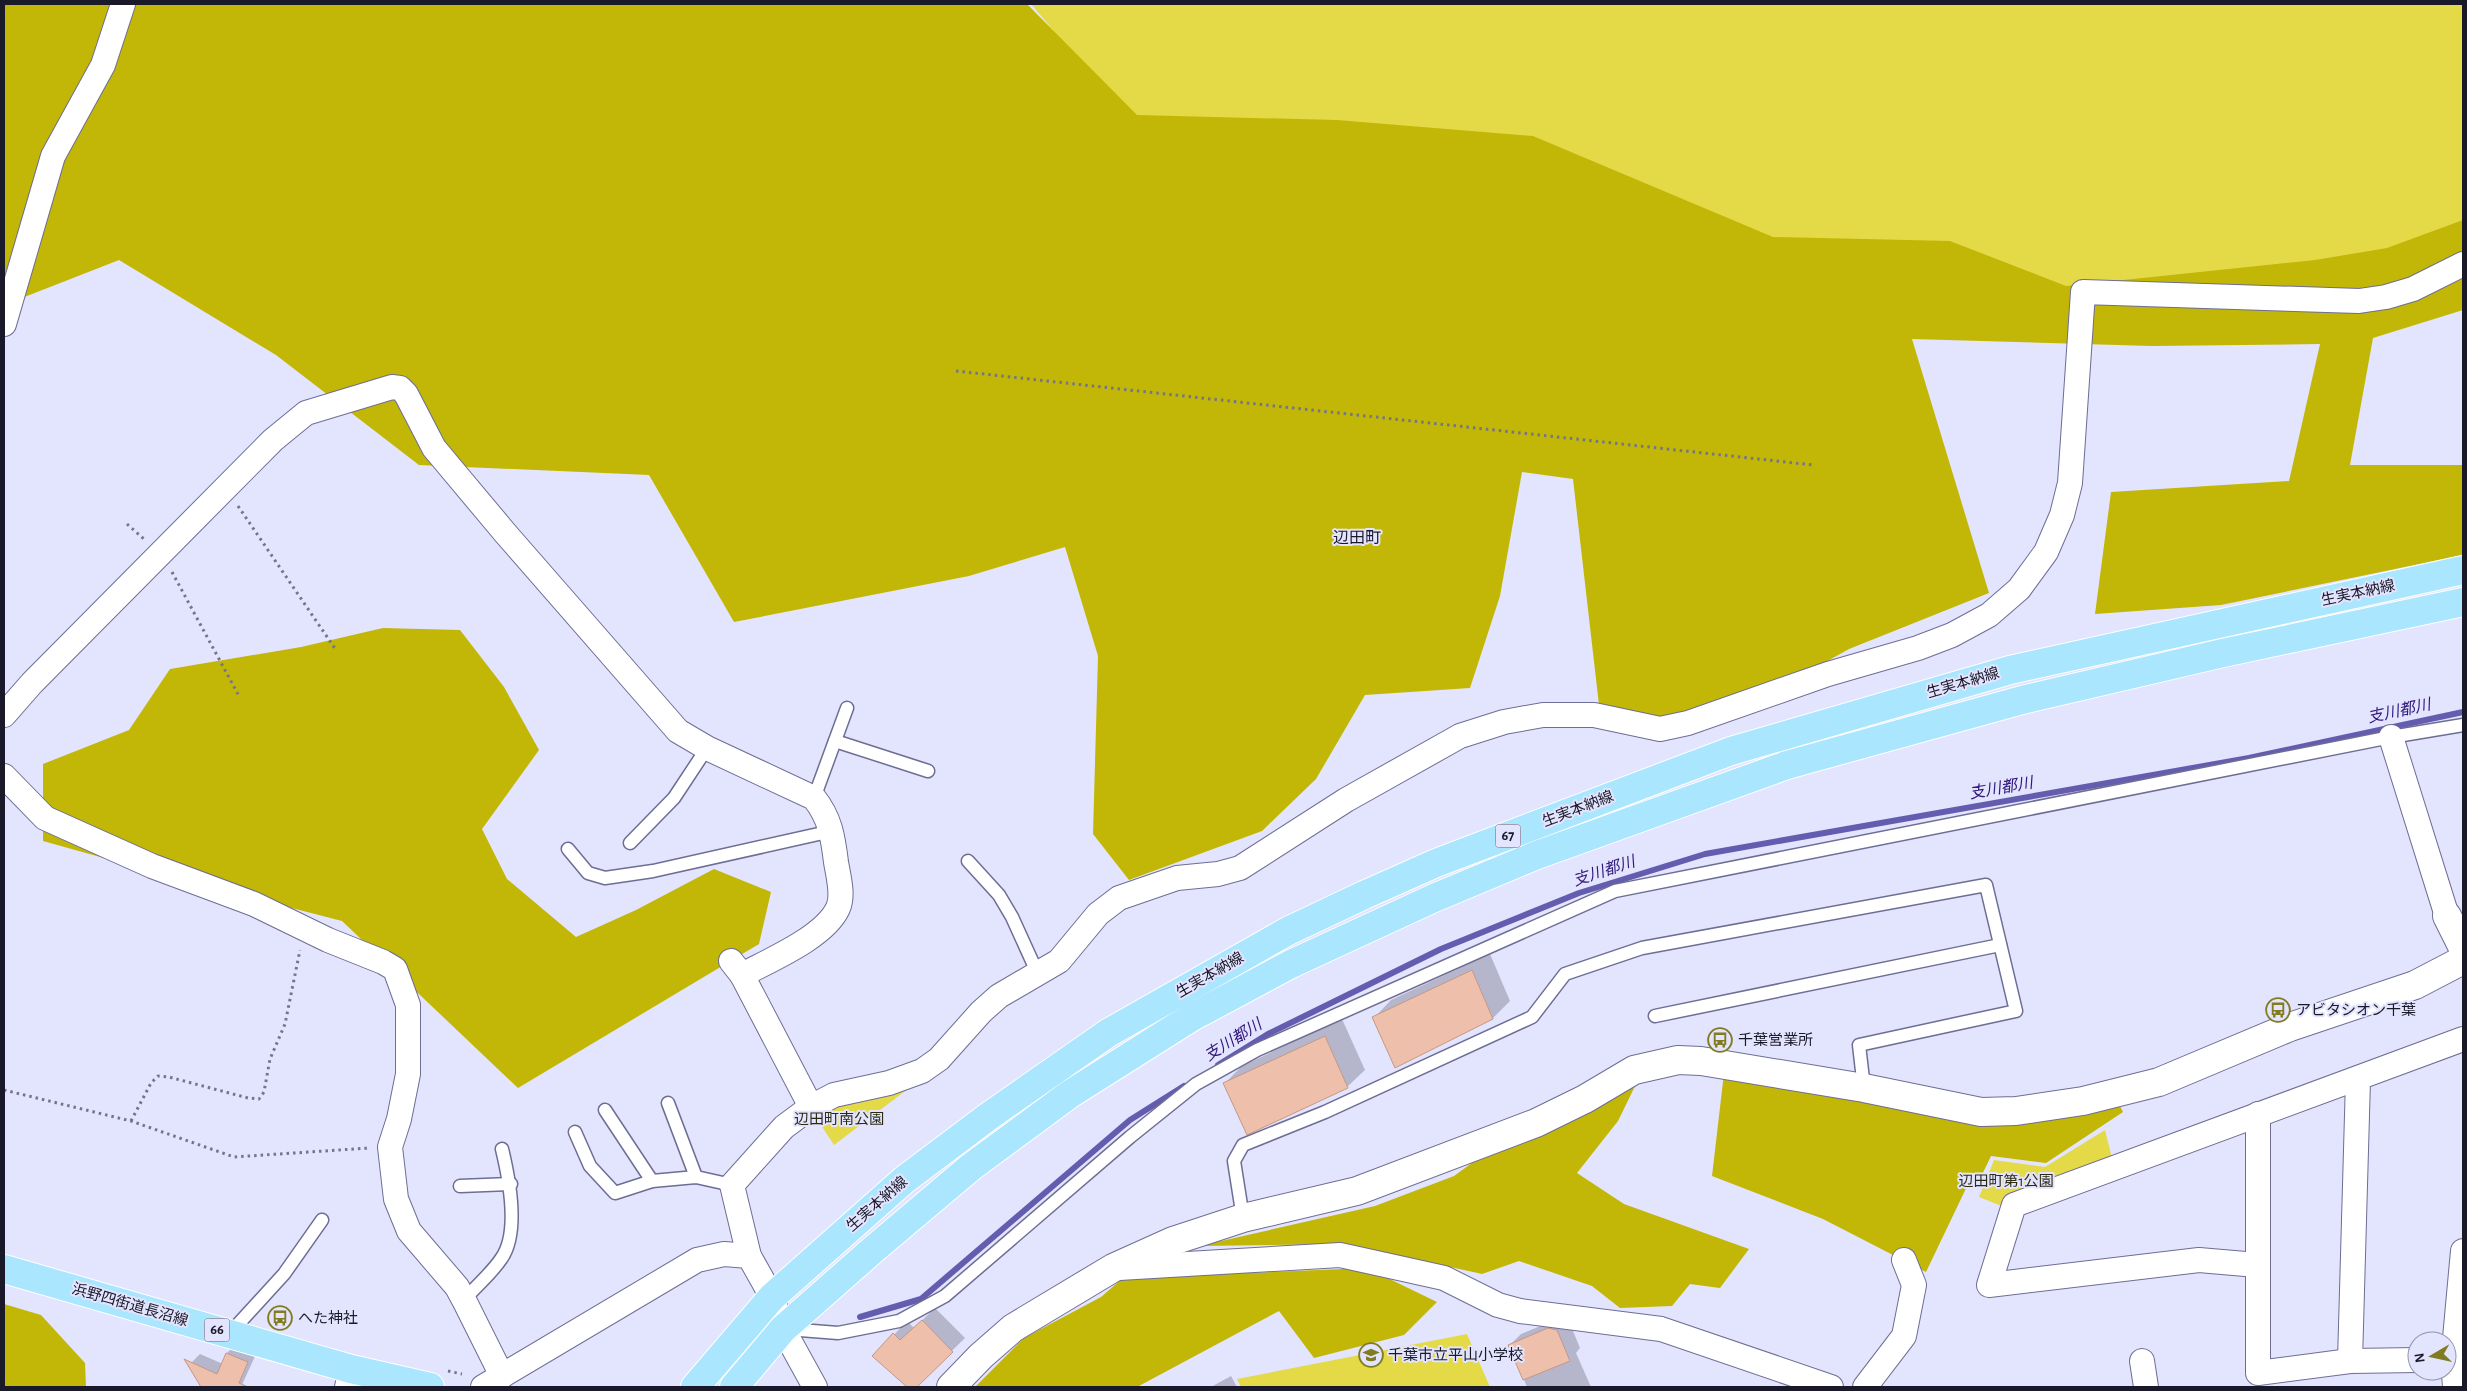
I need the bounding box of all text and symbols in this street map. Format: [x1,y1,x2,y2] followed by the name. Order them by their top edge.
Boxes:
[1333,529,1381,546] district label: 辺田町
[2320,577,2396,608] street label: 生実本納線
[1925,664,2001,701] street label: 生実本納線
[2366,695,2434,725] water label: 支川都川
[1968,773,2036,801] water label: 支川都川
[1540,788,1616,829] street label: 生実本納線
[1496,824,1520,848] road number: 67
[1571,852,1639,888] water label: 支川都川
[1173,949,1246,1000] street label: 生実本納線
[2265,997,2291,1023] bus stop icon: アビタシオン千葉
[2296,1002,2416,1018] place label: アビタシオン千葉
[1201,1014,1266,1064] water label: 支川都川
[1707,1027,1733,1053] bus stop icon: 千葉営業所
[1738,1032,1813,1048] place label: 千葉営業所
[794,1111,884,1127] park label: 辺田町南公園
[843,1173,910,1234] street label: 生実本納線
[1958,1173,2054,1189] park label: 辺田町第1公園
[70,1280,190,1329] street label: 浜野四街道長沼線
[267,1305,293,1331] bus stop icon: へた神社
[298,1310,358,1326] place label: へた神社
[204,1318,230,1342] road number: 66
[2407,1331,2457,1381] north arrow
[1358,1342,1384,1368] school or university icon: 千葉市立平山小学校
[1388,1347,1523,1363] place label: 千葉市立平山小学校
[2412,1352,2428,1364] text: N

